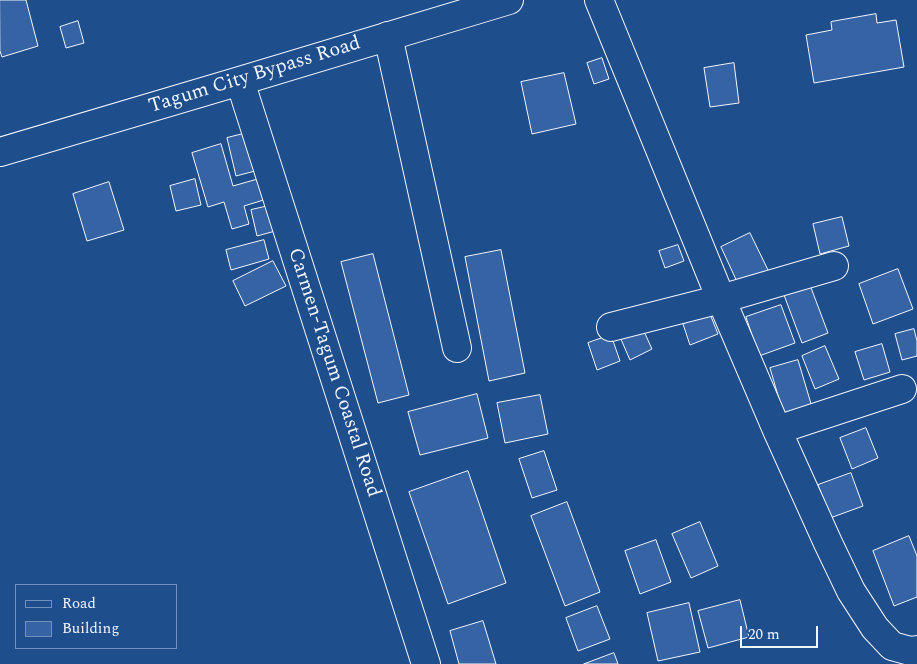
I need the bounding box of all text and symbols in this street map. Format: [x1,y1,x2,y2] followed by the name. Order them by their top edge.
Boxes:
[146,32,364,120] street label: Tagum City Bypass Road
[281,245,385,501] street label: Carmen-Tagum Coastal Road
[15,584,178,649] legend
[62,592,96,615] text: Road
[742,616,820,648] scale bar
[62,617,119,640] text: Building
[748,623,780,646] text: 20 m

